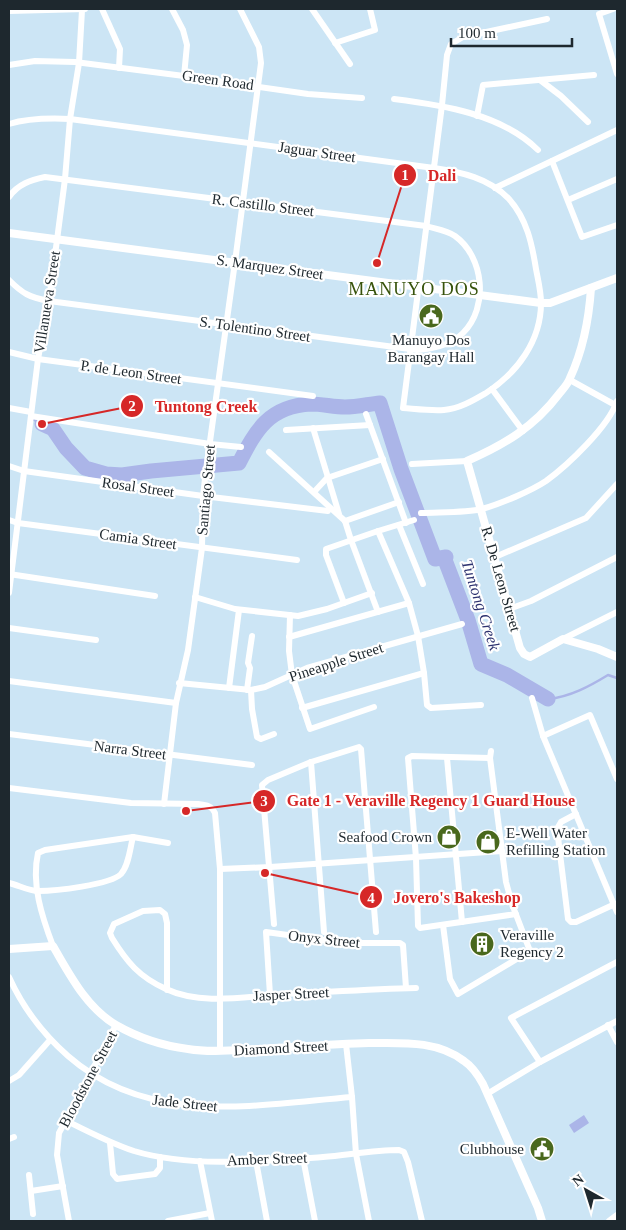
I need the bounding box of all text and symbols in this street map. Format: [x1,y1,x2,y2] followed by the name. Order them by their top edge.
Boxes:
[451,15,572,47] scale bar
[458,25,496,41] text: 100 m
[181,67,255,93] street label: Green Road
[277,139,357,165] street label: Jaguar Street
[393,160,466,191] callout: Dali
[401,167,409,183] text: 1
[428,167,457,184] text: Dali
[211,191,316,219] street label: R. Castillo Street
[31,249,63,354] street label: Villanueva Street
[215,252,325,283] street label: S. Marquez Street
[348,279,480,299] district label: MANUYO DOS
[418,303,444,329] public building icon: Manuyo Dos Barangay Hall
[199,313,312,345] street label: S. Tolentino Street
[387,332,475,365] place label: Manuyo Dos Barangay Hall
[80,357,183,387] street label: P. de Leon Street
[119,391,267,422] callout: Tuntong Creek
[128,398,136,414] text: 2
[155,398,257,416] text: Tuntong Creek
[194,443,218,536] street label: Santiago Street
[101,474,176,500] street label: Rosal Street
[478,525,524,634] street label: R. De Leon Street
[98,526,178,552] street label: Camia Street
[457,558,504,654] water label: Tuntong Creek
[287,639,386,685] street label: Pineapple Street
[93,738,168,762] street label: Narra Street
[252,785,586,816] callout: Gate 1 - Veraville Regency 1 Guard House
[287,792,575,810] text: Gate 1 - Veraville Regency 1 Guard House
[260,793,268,809] text: 3
[436,824,462,850] shop icon: Seafood Crown
[506,825,606,858] place label: E-Well Water Refilling Station
[338,829,432,845] place label: Seafood Crown
[475,829,501,855] shop icon: E-Well Water Refilling Station
[358,882,531,913] callout: Jovero's Bakeshop
[393,889,521,907] text: Jovero's Bakeshop
[367,890,375,906] text: 4
[287,927,361,951] street label: Onyx Street
[500,927,564,960] place label: Veraville Regency 2
[469,931,495,957] building icon: Veraville Regency 2
[253,984,330,1004] street label: Jasper Street
[56,1027,121,1130] street label: Bloodstone Street
[233,1037,329,1058] street label: Diamond Street
[152,1092,219,1114] street label: Jade Street
[529,1136,555,1162] public building icon: Clubhouse
[460,1141,524,1157] place label: Clubhouse
[227,1150,308,1168] street label: Amber Street
[561,1165,611,1215] north arrow
[569,1171,587,1189] text: N

